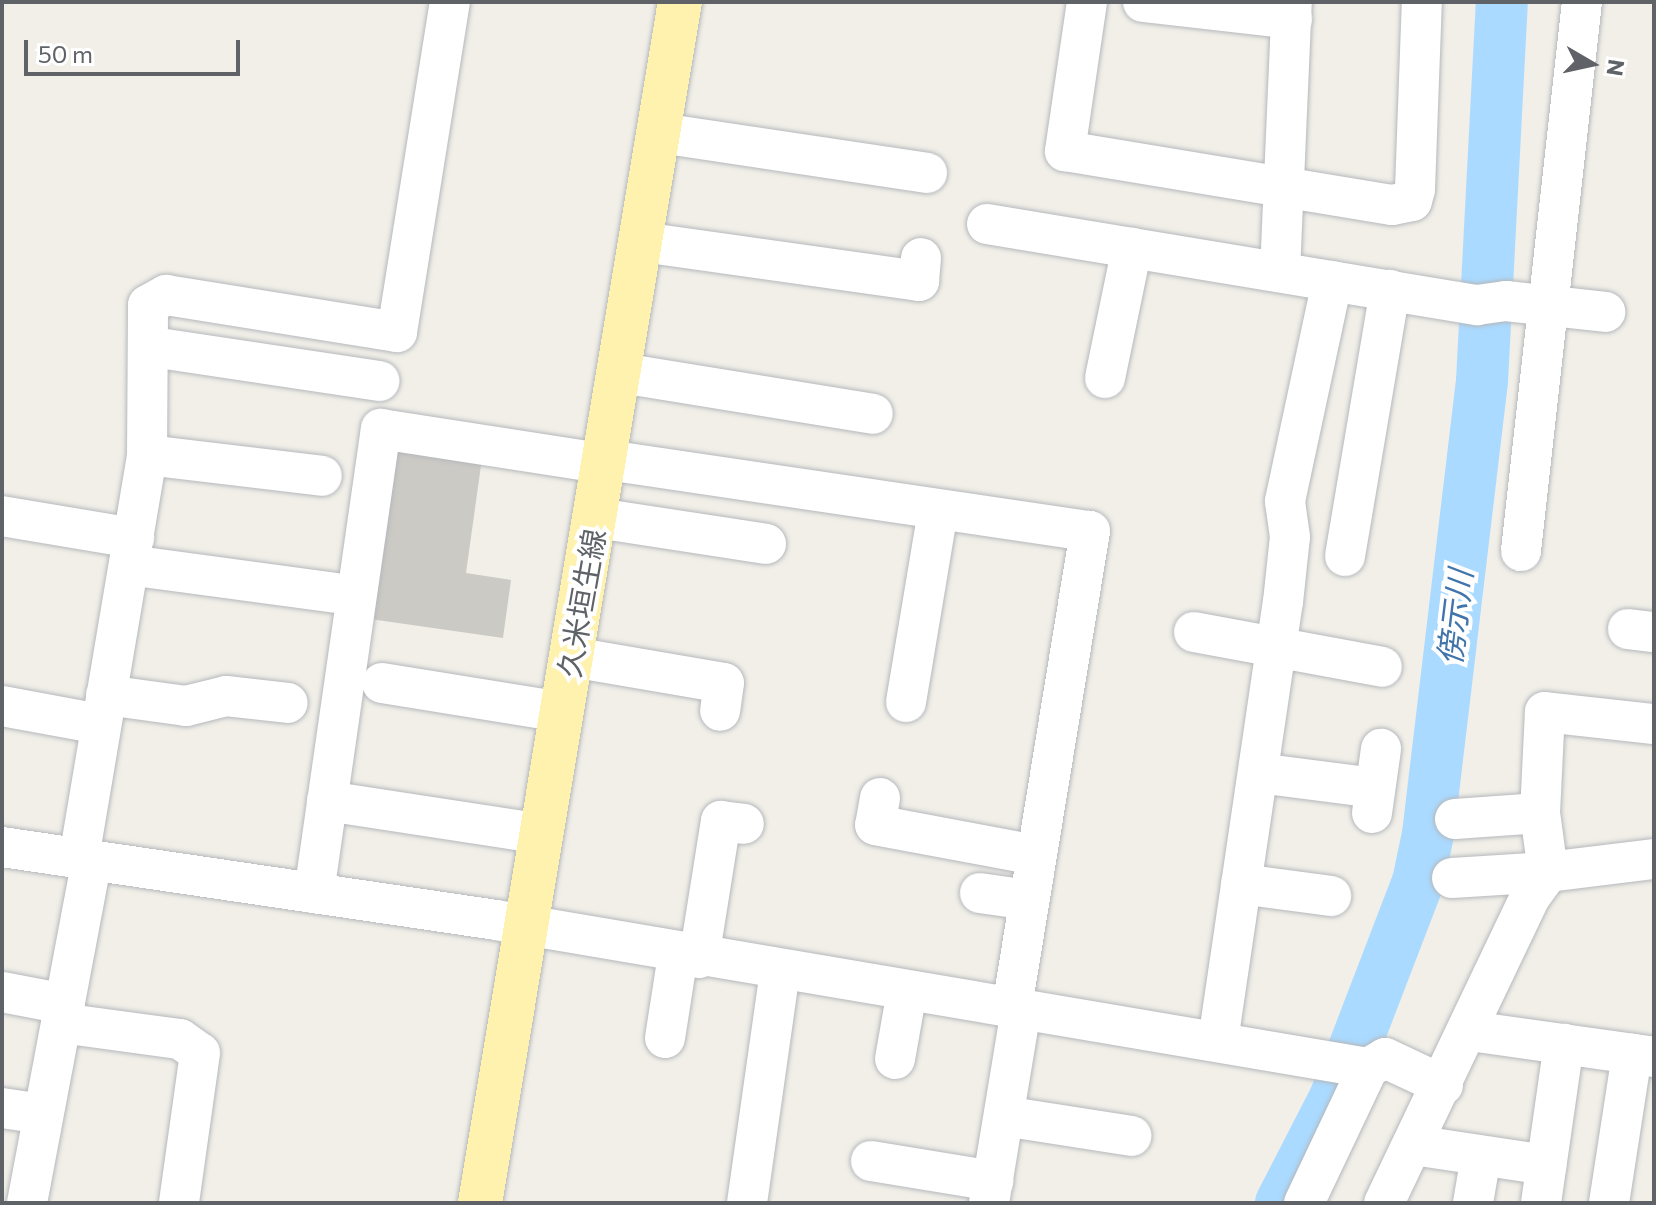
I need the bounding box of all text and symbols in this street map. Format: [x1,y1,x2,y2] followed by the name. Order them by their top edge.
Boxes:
[28,24,244,74] scale bar
[1552,24,1632,104] north arrow
[38,39,93,68] text: 50 m
[1602,58,1631,78] text: N
[550,526,612,680] street label: 久米垣生線
[1429,567,1479,667] water label: 傍示川

